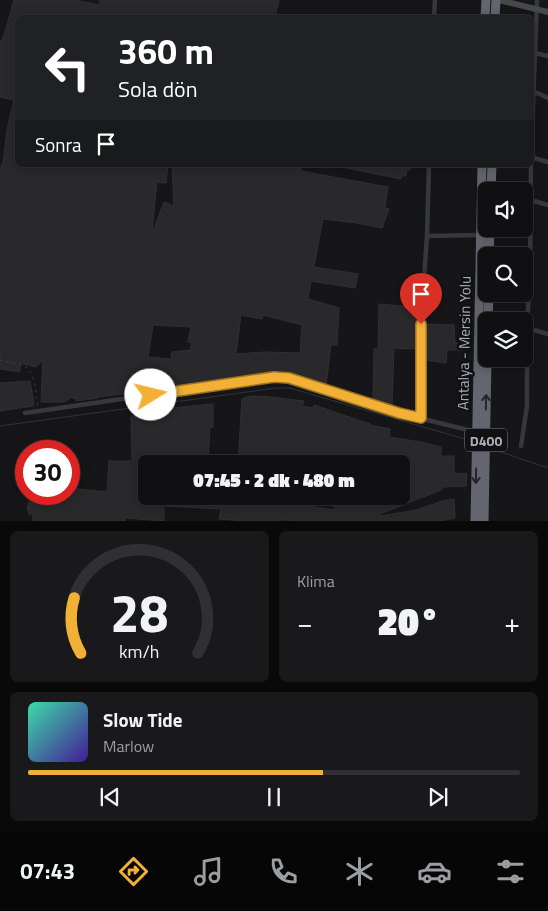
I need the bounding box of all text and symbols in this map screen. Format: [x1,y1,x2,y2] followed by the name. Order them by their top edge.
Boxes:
[118,24,214,78] text: 360 m
[35,35,100,100] icon: left
[118,72,198,106] text: Sola dön
[35,130,82,159] text: Sonra
[92,130,120,158] icon: arrive
[478,182,533,367] map controls
[478,182,533,237] button: sound
[478,247,533,302] button: search
[400,273,442,324] pin
[451,276,477,410] street label: Antalya - Mersin Yolu
[407,280,435,308] icon: arrive
[478,312,533,367] button: layers
[124,368,176,420] position arrow
[482,395,491,411] one-way arrow
[465,428,507,452] road number: D400
[15,440,80,505] speed limit sign: 30
[193,465,355,494] text: 07:45 · 2 dk · 480 m
[471,468,480,484] one-way arrow
[297,569,335,593] text: Klima
[110,573,169,652] text: 28
[377,592,440,650] text: 20°
[297,601,313,644] text: −
[504,601,520,644] text: +
[119,638,160,665] text: km/h
[103,705,182,734] text: Slow Tide
[103,734,154,758] text: Marlow
[96,783,124,811] icon: previous
[260,783,288,811] icon: pause
[424,783,452,811] icon: next
[20,854,75,888] text: 07:43
[116,854,151,889] icon: directions
[191,854,226,889] icon: music
[266,854,301,889] icon: phone
[342,854,377,889] icon: climate
[417,854,452,889] icon: car
[493,854,528,889] icon: filters

